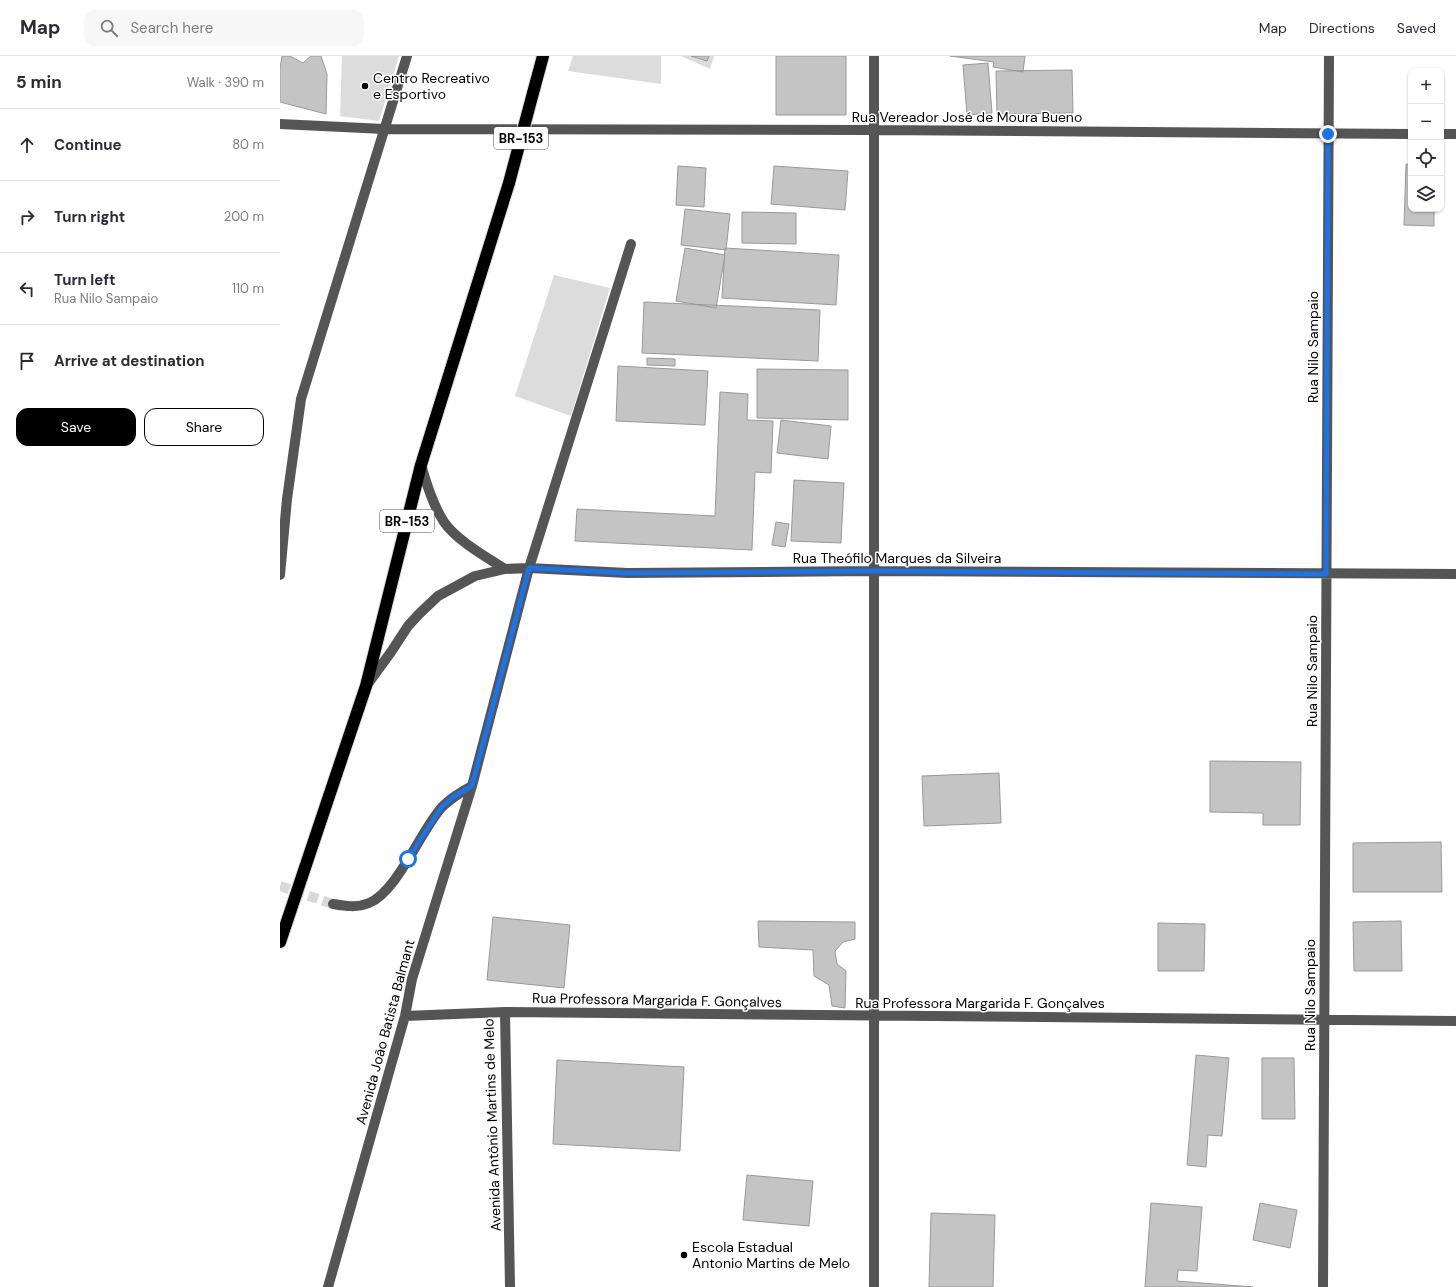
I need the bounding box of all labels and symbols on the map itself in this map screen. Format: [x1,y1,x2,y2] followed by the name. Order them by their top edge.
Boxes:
[373,69,490,103] place label: Centro Recreativo e Esportivo
[360,81,370,91] marker: Centro Recreativo e Esportivo
[852,108,1082,126] street label: Rua Vereador José de Moura Bueno
[1319,125,1337,143] route end
[494,127,548,149] road number: BR-153
[1304,291,1322,403] street label: Rua Nilo Sampaio
[380,510,434,532] road number: BR-153
[793,549,1001,567] street label: Rua Theófilo Marques da Silveira
[1303,615,1321,727] street label: Rua Nilo Sampaio
[399,850,417,868] route start
[352,937,418,1127] street label: Avenida João Batista Balmant
[1301,939,1319,1051] street label: Rua Nilo Sampaio
[532,989,782,1011] street label: Rua Professora Margarida F. Gonçalves
[855,994,1105,1012] street label: Rua Professora Margarida F. Gonçalves
[479,1018,505,1232] street label: Avenida Antônio Martins de Melo
[692,1238,850,1272] place label: Escola Estadual Antonio Martins de Melo
[679,1250,689,1260] marker: Escola Estadual Antonio Martins de Melo

